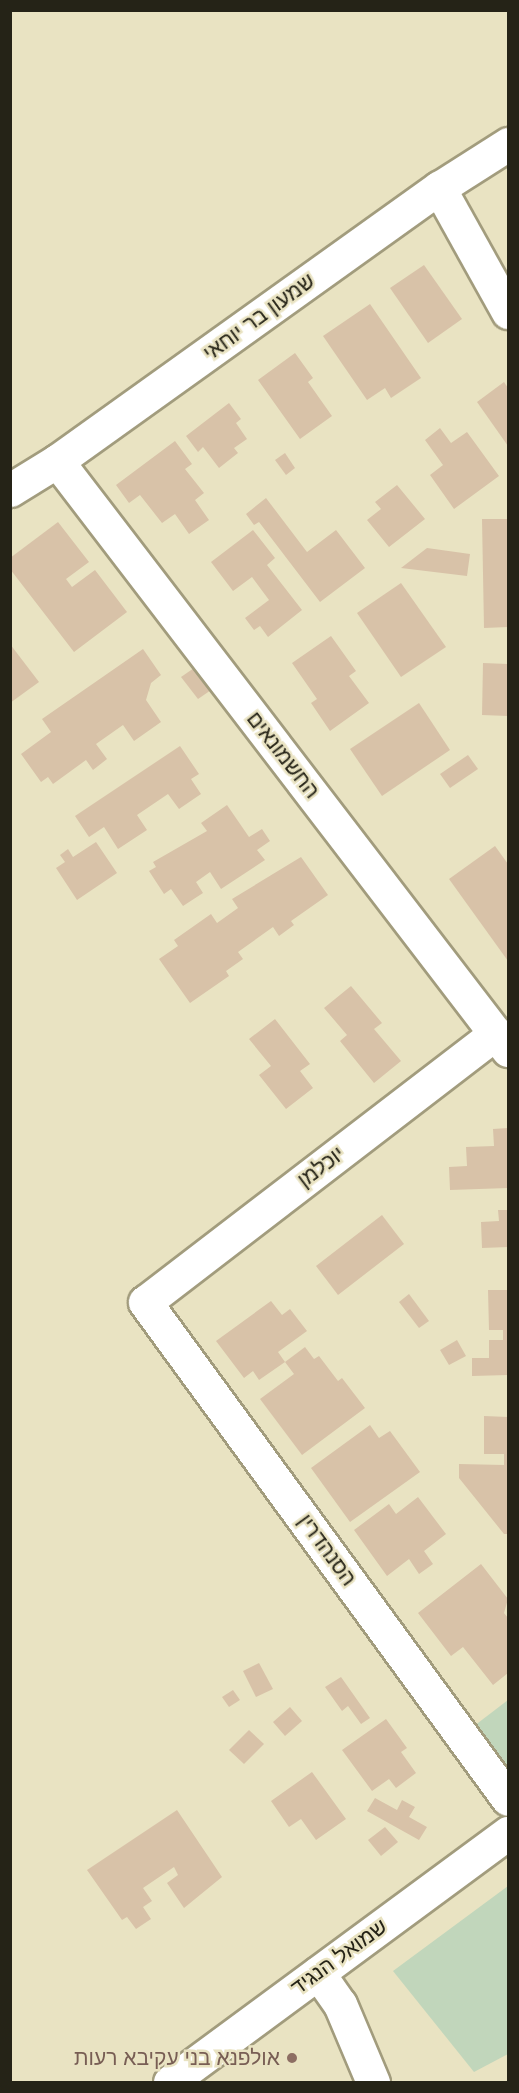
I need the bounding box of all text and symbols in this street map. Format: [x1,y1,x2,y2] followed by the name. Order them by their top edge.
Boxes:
[198,268,320,366] street label: שמעון בר יוחאי
[241,707,325,803] street label: החשמונאים
[293,1141,349,1193] street label: יוכלמן
[293,1509,361,1591] street label: הסנהדרין
[286,1914,392,2000] street label: שמואל הנגיד
[74,2045,280,2071] place label: אולפנא בני עקיבא רעות
[285,2051,299,2065] marker: אולפנא בני עקיבא רעות

